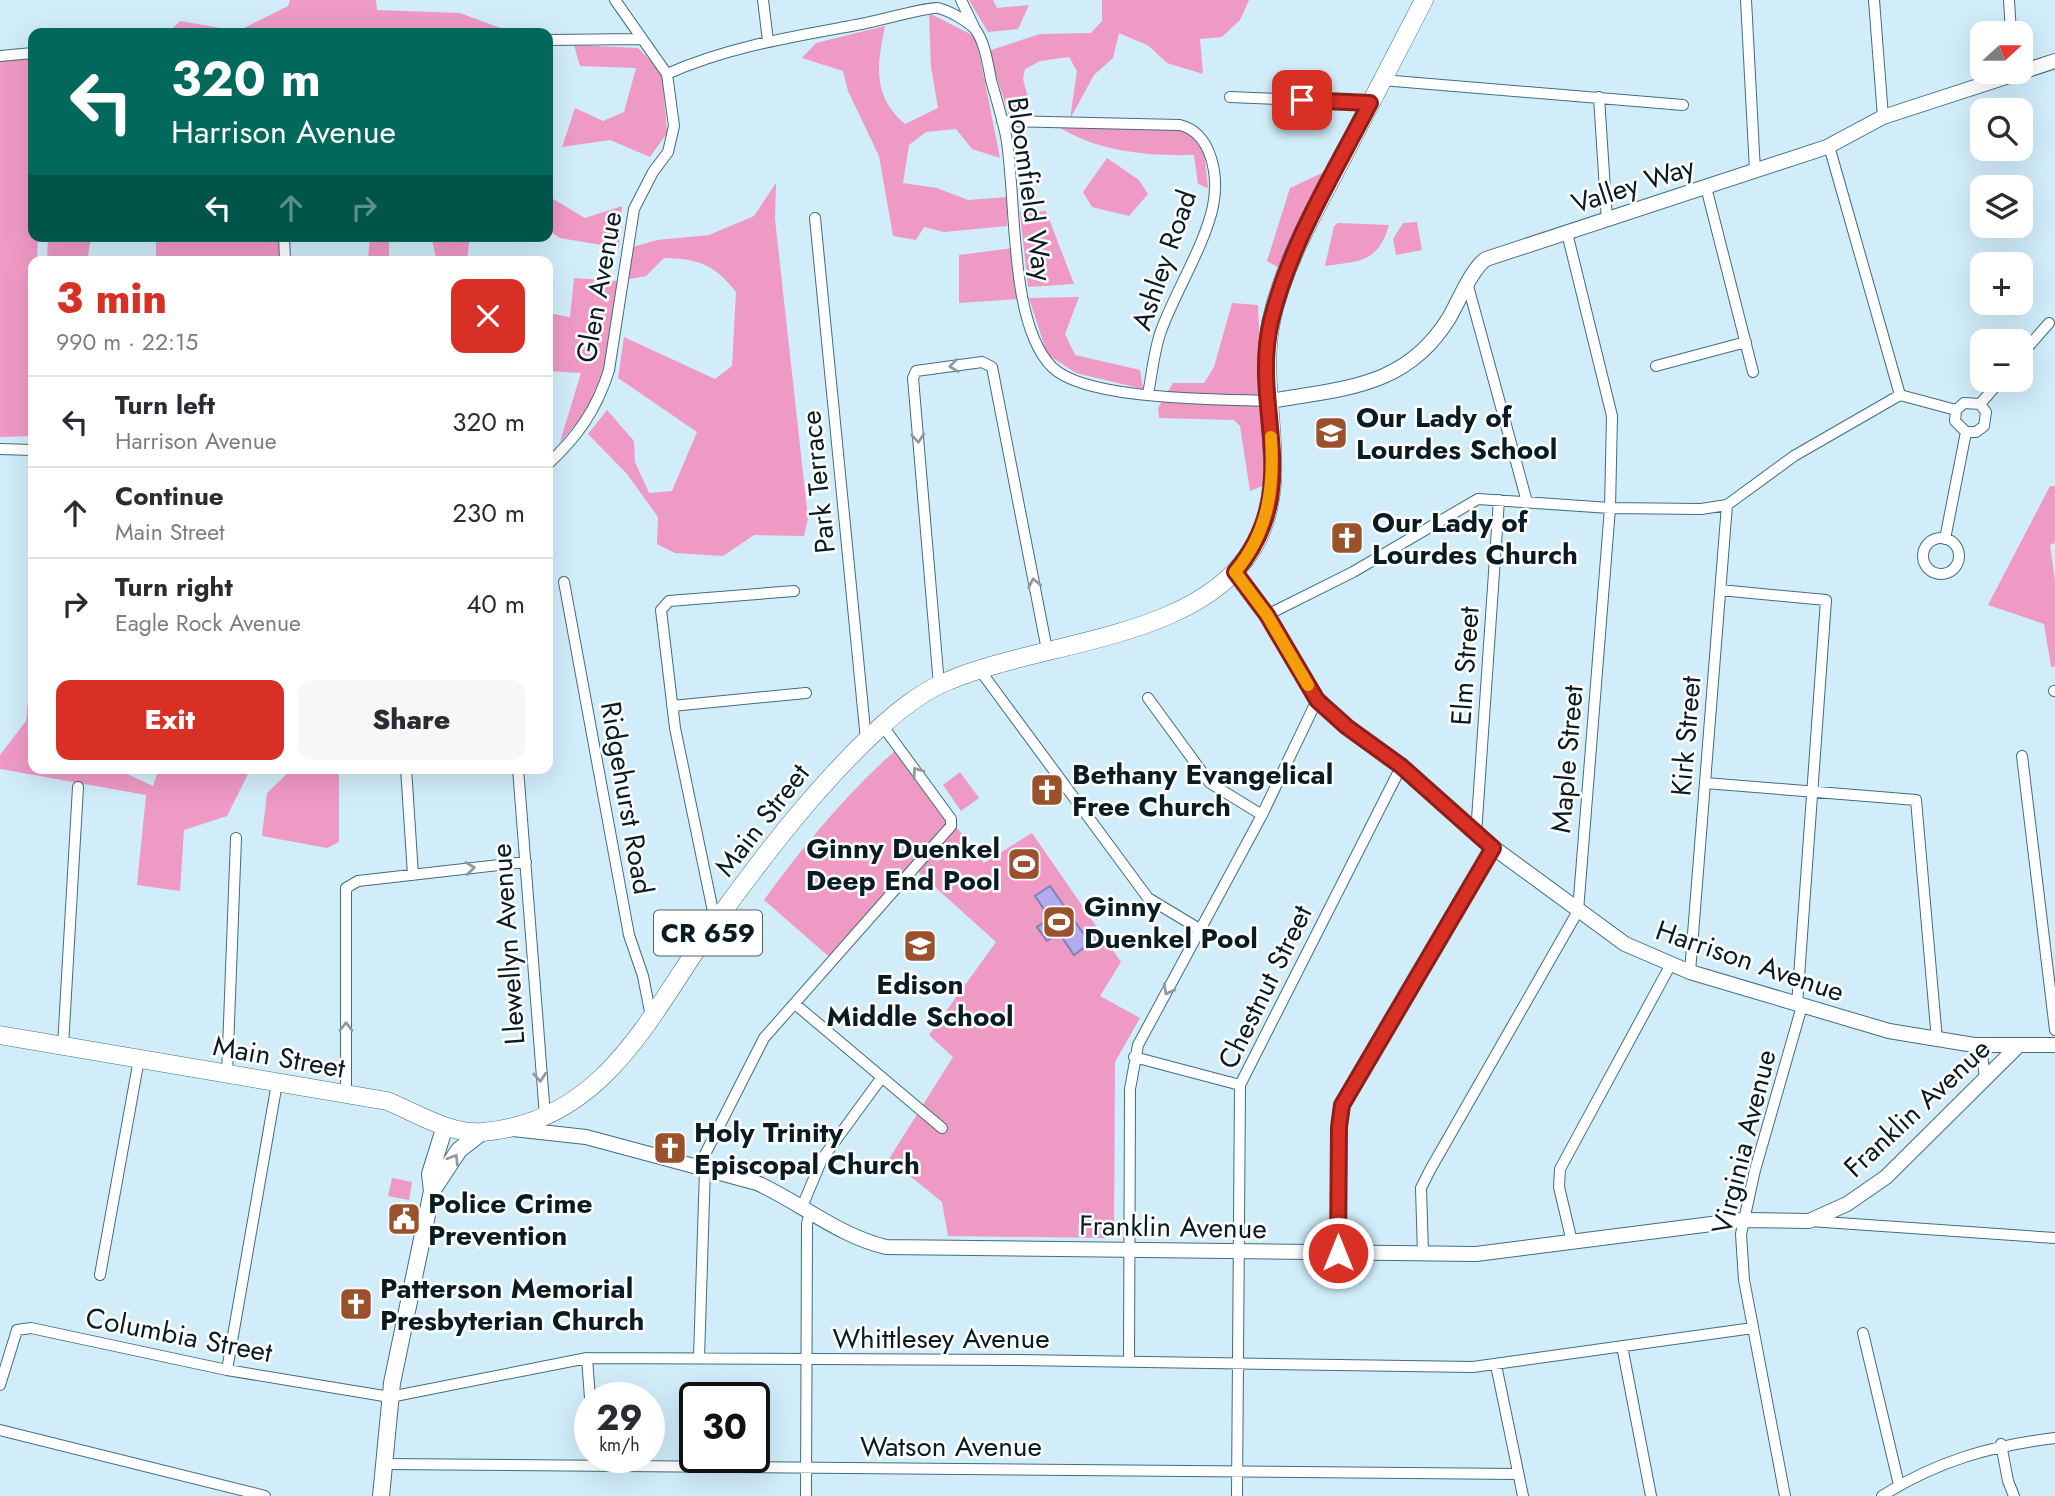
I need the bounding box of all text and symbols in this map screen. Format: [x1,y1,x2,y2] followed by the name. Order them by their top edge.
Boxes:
[1970,21,2034,84] north arrow
[1970,21,2033,392] map controls
[171,44,321,114] text: 320 m
[56,56,147,147] icon: left
[1272,70,1332,130] pin
[1283,81,1321,119] icon: arrive
[997,94,1063,284] street label: Bloomfield Way
[1970,98,2033,161] button: search
[171,109,396,155] text: Harrison Avenue
[1566,146,1701,224] street label: Valley Way
[1970,175,2033,238] button: layers
[1121,184,1207,336] street label: Ashley Road
[199,189,237,227] icon: left
[272,189,310,227] icon: ahead
[345,189,383,227] icon: right
[566,208,632,366] street label: Glen Avenue
[1970,252,2033,315] button: +
[56,268,167,329] text: 3 min
[451,279,525,353] button: close
[56,325,198,359] text: 990 m · 22:15
[1970,329,2033,392] button: −
[948,358,960,373] one-way arrow
[115,386,215,424] text: Turn left
[1356,397,1557,470] place label: Our Lady of Lourdes School
[56,403,94,441] icon: left
[452,403,525,441] text: 320 m
[790,409,846,555] street label: Park Terrace
[1312,414,1350,452] school or university icon: Our Lady of Lourdes School
[115,424,277,458] text: Harrison Avenue
[910,433,925,444] one-way arrow
[115,477,224,515] text: Continue
[56,494,94,532] icon: ahead
[452,494,525,532] text: 230 m
[1372,502,1578,575] place label: Our Lady of Lourdes Church
[115,515,225,549] text: Main Street
[1328,519,1366,557] church icon: Our Lady of Lourdes Church
[115,568,233,606] text: Turn right
[1027,577,1042,589] one-way arrow
[56,585,94,623] icon: right
[466,585,525,623] text: 40 m
[1440,605,1490,727] street label: Elm Street
[115,606,301,640] text: Eagle Rock Avenue
[1660,674,1712,798] street label: Kirk Street
[56,680,284,760] button: Exit
[298,680,525,760] button: Share
[1540,683,1594,835] street label: Maple Street
[590,698,664,898] street label: Ridgehurst Road
[1072,754,1333,827] place label: Bethany Evangelical Free Church
[705,755,819,885] street label: Main Street
[912,767,925,780] one-way arrow
[1028,771,1066,809] church icon: Bethany Evangelical Free Church
[806,828,1000,901] place label: Ginny Duenkel Deep End Pool
[481,842,535,1046] street label: Llewellyn Avenue
[1005,845,1043,883] sports icon: Ginny Duenkel Deep End Pool
[464,861,475,876] one-way arrow
[1084,886,1258,959] place label: Ginny Duenkel Pool
[1208,898,1322,1076] street label: Chestnut Street
[1040,903,1078,941] sports icon: Ginny Duenkel Pool
[654,910,762,956] road number: CR 659
[1650,910,1850,1012] street label: Harrison Avenue
[901,927,939,965] school or university icon: Edison Middle School
[826,964,1014,1037] place label: Edison Middle School
[1163,982,1176,995] one-way arrow
[338,1021,354,1031] one-way arrow
[210,1025,348,1089] street label: Main Street
[1834,1029,2000,1187] street label: Franklin Avenue
[1701,1045,1787,1239] street label: Virginia Avenue
[532,1072,547,1083] one-way arrow
[694,1112,920,1185] place label: Holy Trinity Episcopal Church
[651,1129,689,1167] church icon: Holy Trinity Episcopal Church
[445,1154,458,1167] one-way arrow
[428,1183,593,1256] place label: Police Crime Prevention
[385,1200,423,1238] public building icon: Police Crime Prevention
[1079,1205,1267,1249] street label: Franklin Avenue
[1301,1216,1375,1290] position arrow
[380,1268,645,1341] place label: Patterson Memorial Presbyterian Church
[337,1285,375,1323] church icon: Patterson Memorial Presbyterian Church
[82,1297,276,1373] street label: Columbia Street
[832,1318,1050,1359] street label: Whittlesey Avenue
[679,1382,770,1473] speed limit sign: 30
[596,1393,643,1443] text: 29
[860,1426,1042,1467] street label: Watson Avenue
[599,1432,640,1458] text: km/h

